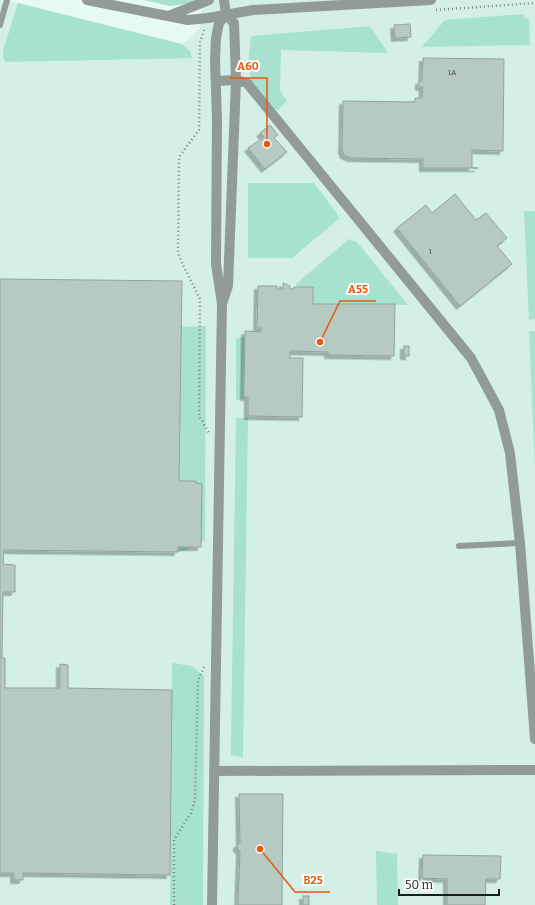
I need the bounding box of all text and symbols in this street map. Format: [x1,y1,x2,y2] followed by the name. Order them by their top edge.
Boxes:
[230,55,267,78] callout: A60
[237,60,259,73] text: A60
[448,68,457,77] house number: 1A
[428,247,432,256] house number: 1
[340,278,376,301] callout: A55
[348,283,368,296] text: A55
[295,869,330,892] callout: B25
[399,871,499,897] scale bar
[303,874,323,887] text: B25
[405,878,434,892] text: 50 m

